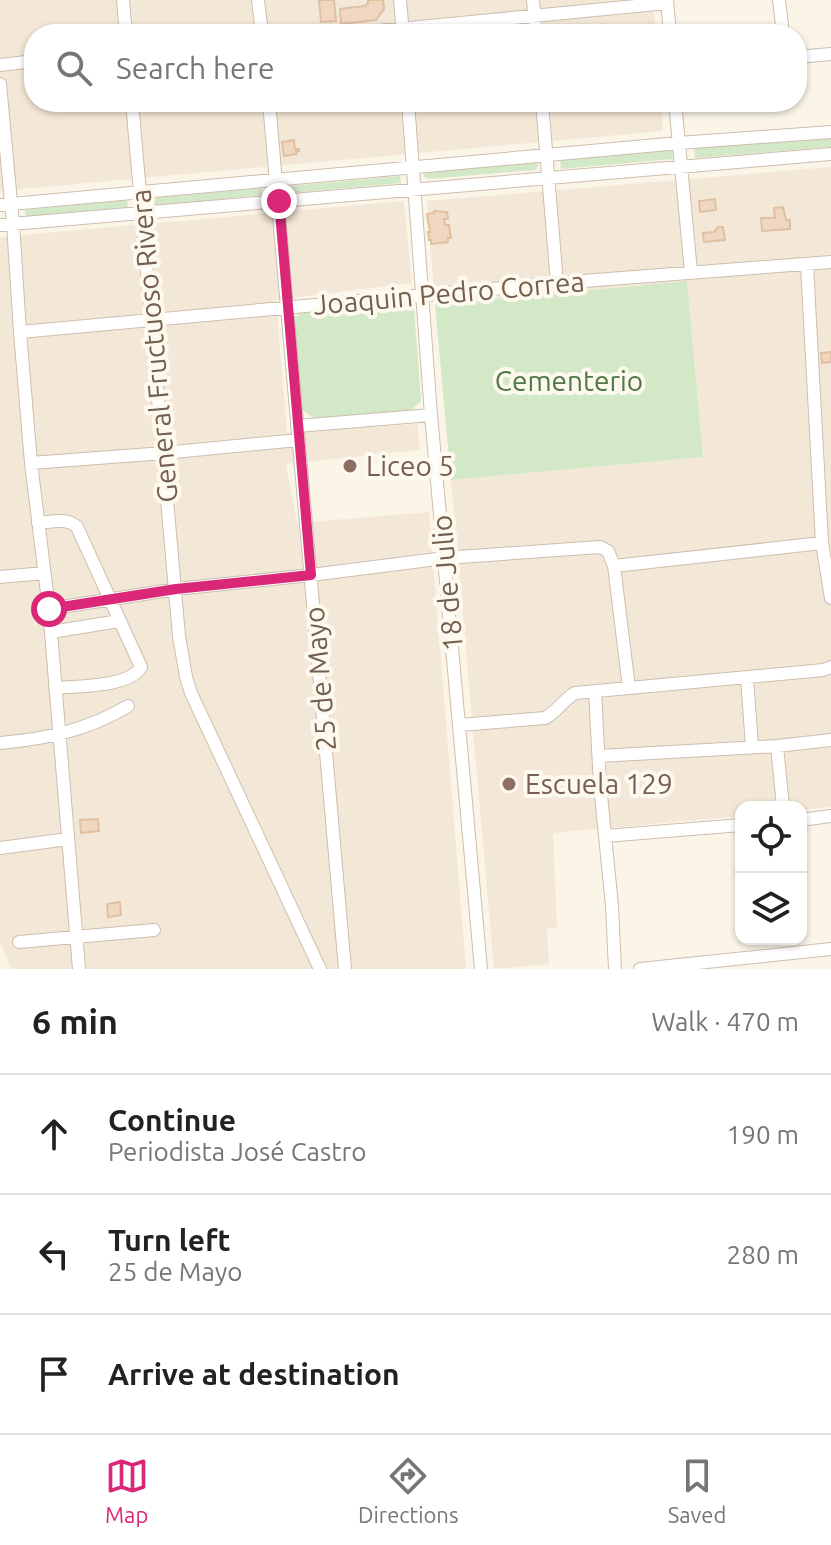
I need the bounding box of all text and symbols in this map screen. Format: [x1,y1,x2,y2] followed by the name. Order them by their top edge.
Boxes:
[24,24,807,112] search box
[52,46,96,90] icon: search
[116,51,275,85] text: Search here
[261,183,297,219] route end
[124,188,183,504] street label: General Fructuoso Rivera
[312,265,586,320] street label: Joaquin Pedro Correa
[495,365,643,396] park label: Cementerio
[366,450,454,481] place label: Liceo 5
[341,457,359,475] marker: Liceo 5
[425,514,468,652] street label: 18 de Julio
[31,591,67,627] route start
[298,606,341,753] street label: 25 de Mayo
[525,768,673,799] place label: Escuela 129
[500,775,518,793] marker: Escuela 129
[735,801,807,945] map controls
[735,801,807,873] button: locate
[735,873,807,945] button: layers
[32,1002,118,1040] text: 6 min
[651,1007,799,1036] text: Walk · 470 m
[108,1103,236,1137] text: Continue
[32,1112,76,1156] icon: ahead
[727,1120,799,1149] text: 190 m
[108,1137,367,1166] text: Periodista José Castro
[108,1223,230,1257] text: Turn left
[32,1232,76,1276] icon: left
[727,1240,799,1269] text: 280 m
[108,1257,242,1286] text: 25 de Mayo
[32,1352,76,1396] icon: arrive
[108,1357,400,1391] text: Arrive at destination
[105,1454,149,1527] tab: Map
[358,1454,458,1527] tab: Directions
[668,1454,726,1527] tab: Saved

